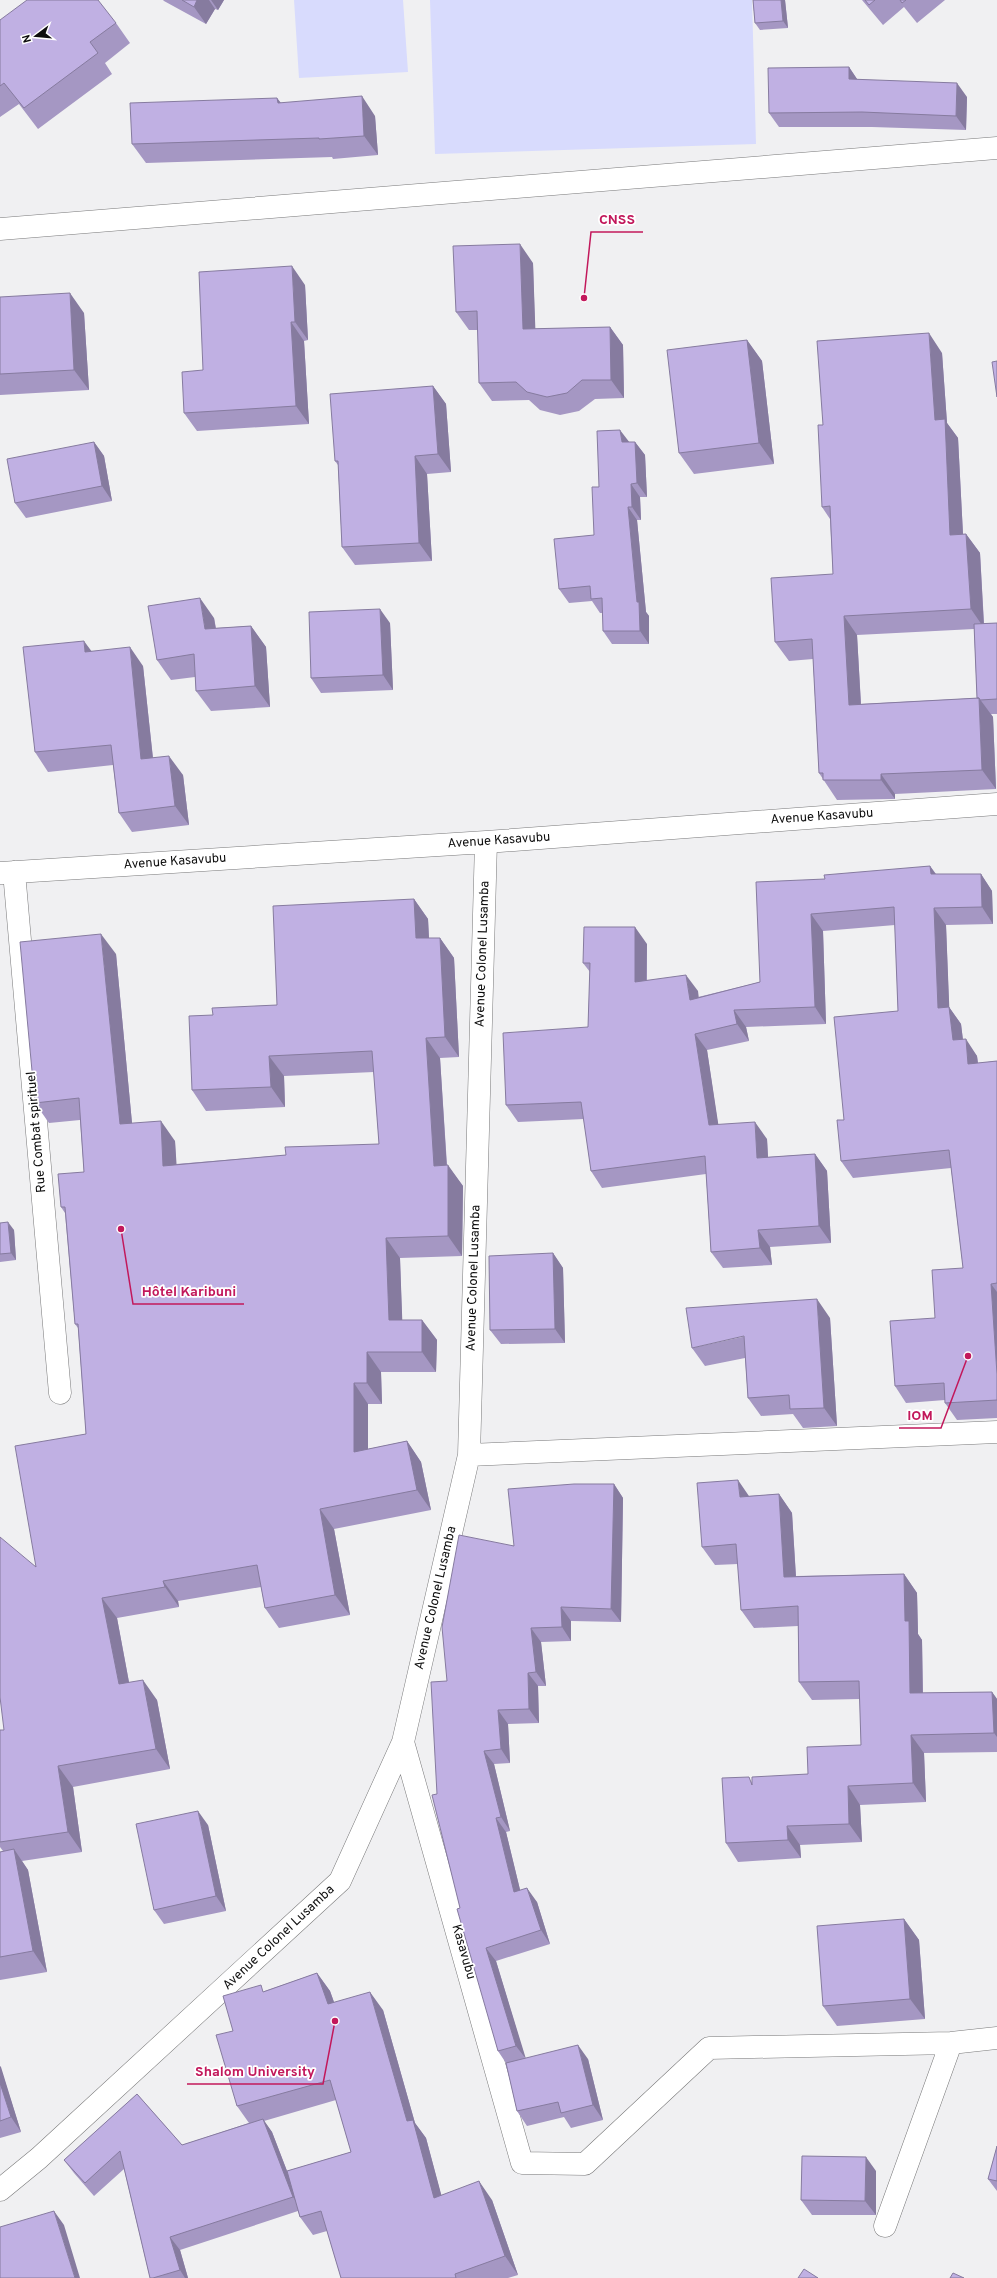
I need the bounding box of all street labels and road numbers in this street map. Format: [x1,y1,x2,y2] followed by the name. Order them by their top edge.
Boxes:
[770,805,874,829] street label: Avenue Kasavubu
[447,829,551,853] street label: Avenue Kasavubu
[123,850,227,874] street label: Avenue Kasavubu
[472,880,494,1028] street label: Avenue Colonel Lusamba
[24,1071,50,1193] street label: Rue Combat spirituel
[463,1204,485,1352] street label: Avenue Colonel Lusamba
[412,1525,460,1671] street label: Avenue Colonel Lusamba
[220,1882,338,1994] street label: Avenue Colonel Lusamba
[448,1923,478,1981] street label: Kasavubu

